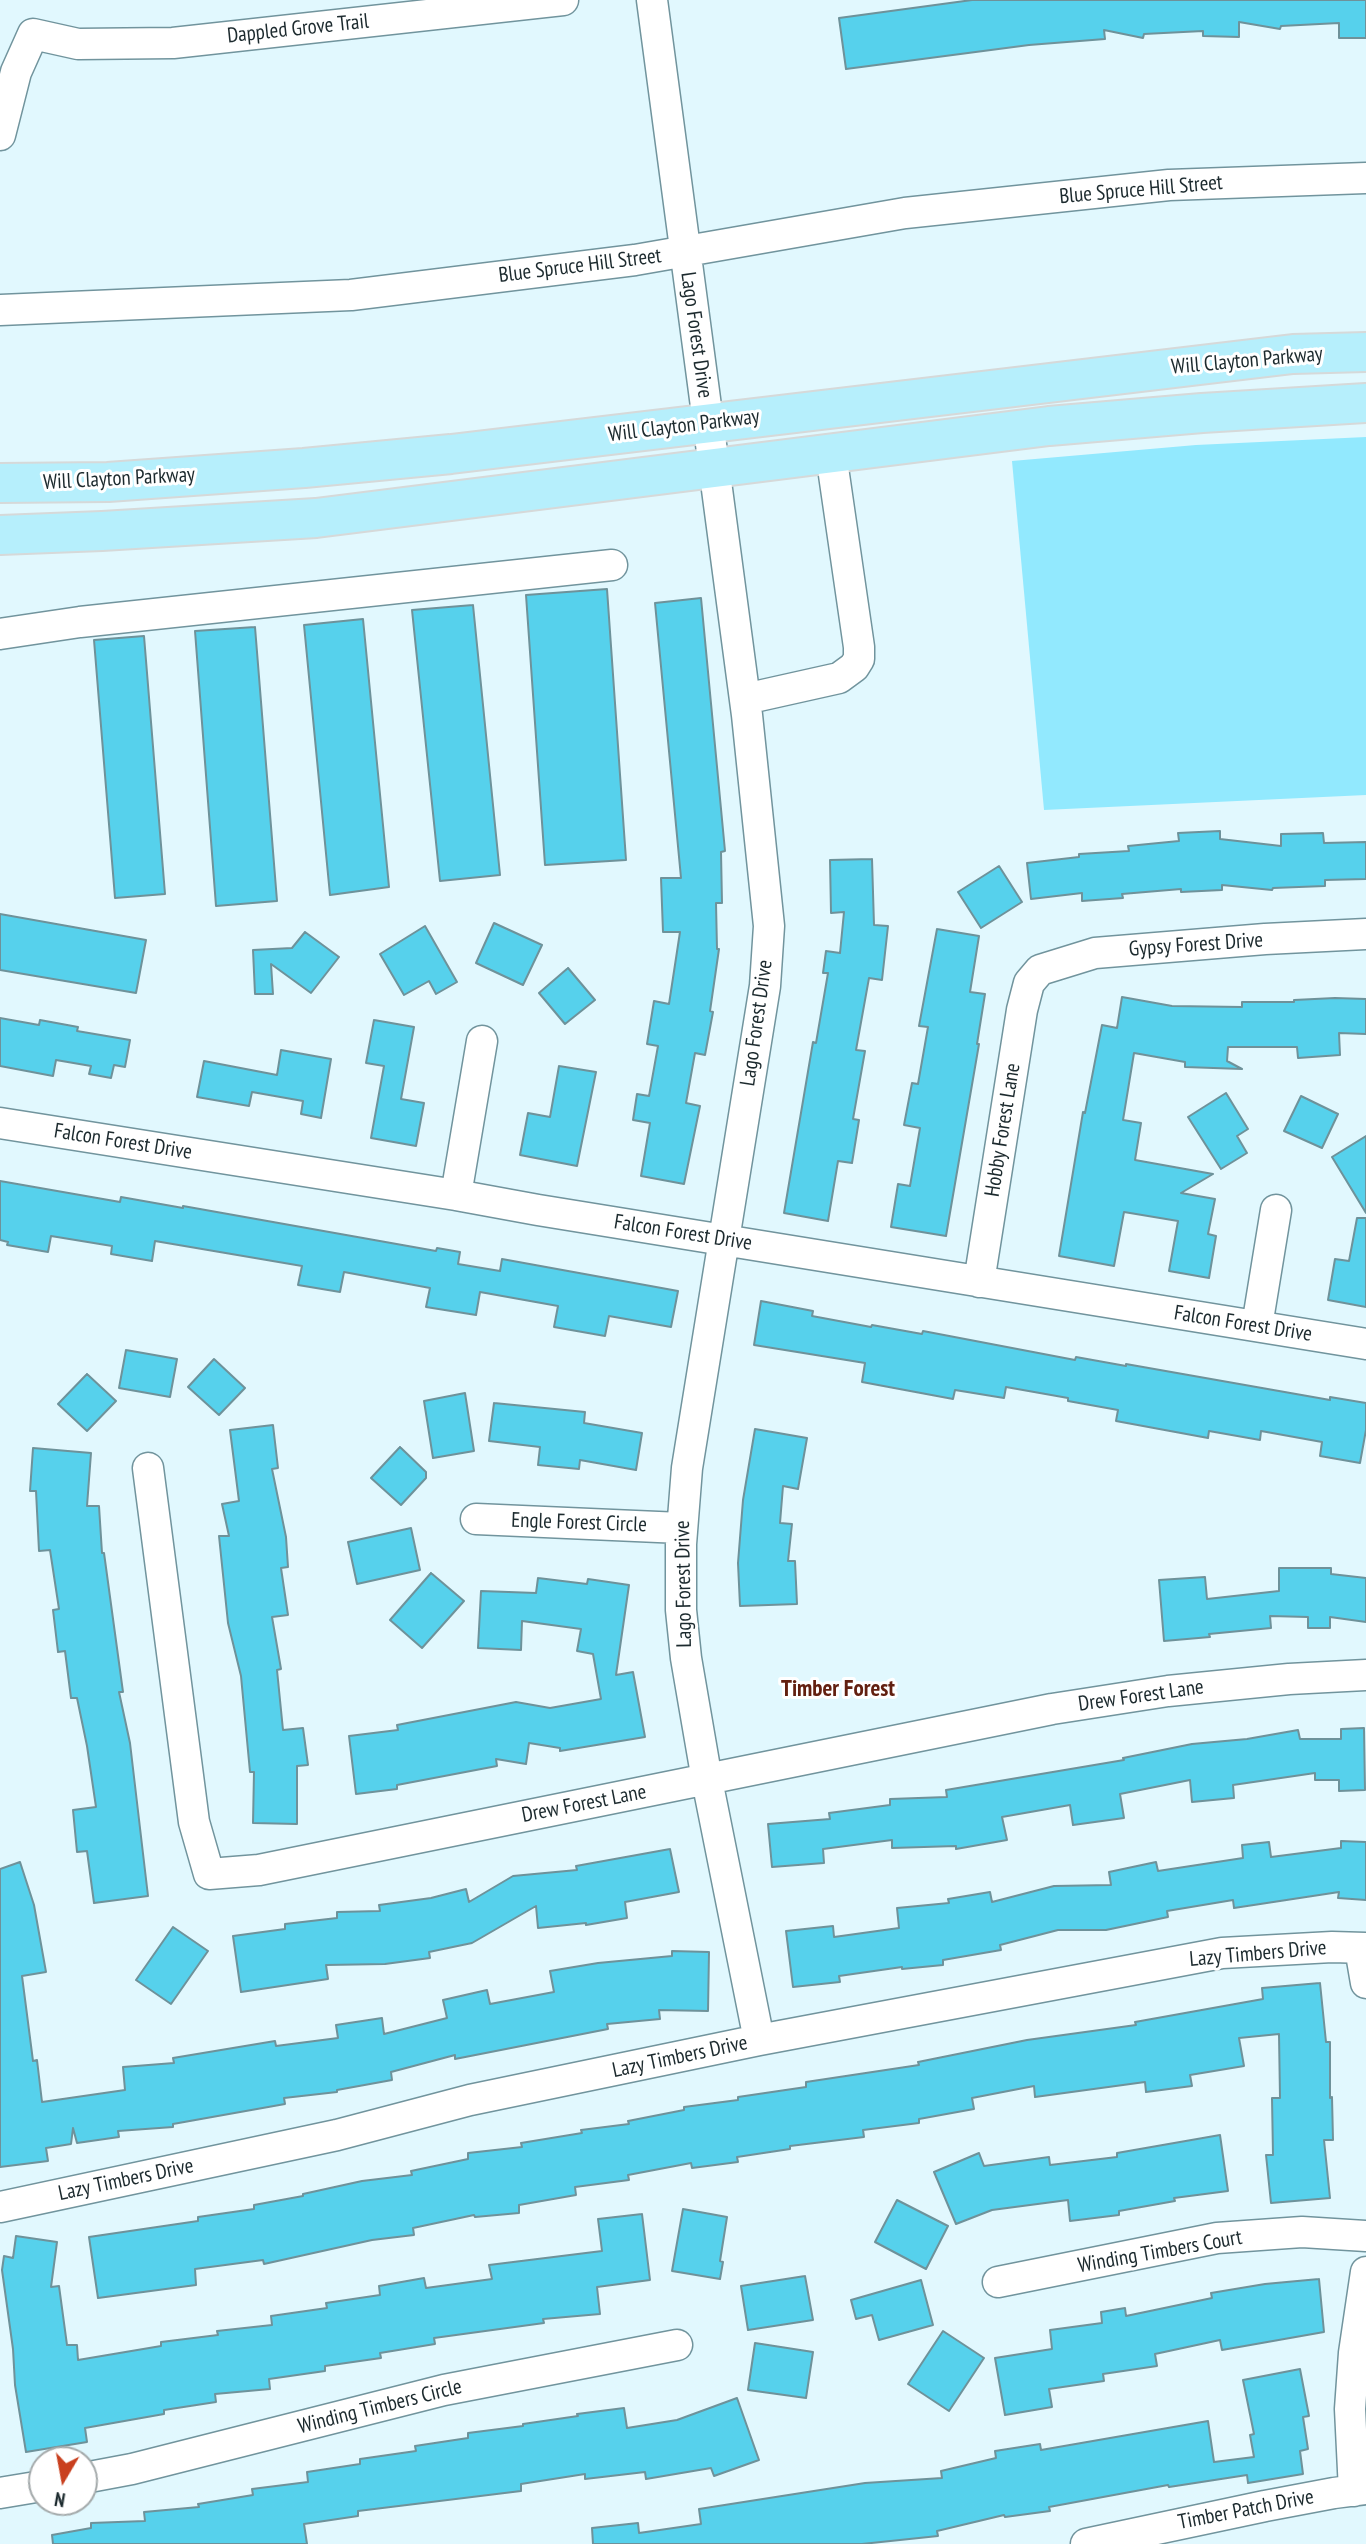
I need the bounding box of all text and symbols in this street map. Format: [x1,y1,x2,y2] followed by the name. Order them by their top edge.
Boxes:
[226,9,370,49] street label: Dappled Grove Trail
[1058,170,1224,210] street label: Blue Spruce Hill Street
[497,244,663,288] street label: Blue Spruce Hill Street
[675,270,717,400] street label: Lago Forest Drive
[1170,342,1324,380] street label: Will Clayton Parkway
[607,404,761,448] street label: Will Clayton Parkway
[42,462,196,496] street label: Will Clayton Parkway
[1128,928,1264,962] street label: Gypsy Forest Drive
[736,958,778,1088] street label: Lago Forest Drive
[980,1061,1026,1199] street label: Hobby Forest Lane
[52,1119,194,1165] street label: Falcon Forest Drive
[612,1210,754,1256] street label: Falcon Forest Drive
[1172,1301,1314,1347] street label: Falcon Forest Drive
[511,1508,647,1538] street label: Engle Forest Circle
[670,1520,698,1648] street label: Lago Forest Drive
[781,1675,895,1703] district label: Timber Forest
[1077,1675,1205,1717] street label: Drew Forest Lane
[520,1780,648,1828] street label: Drew Forest Lane
[1188,1935,1328,1973] street label: Lazy Timbers Drive
[610,2030,750,2084] street label: Lazy Timbers Drive
[56,2153,196,2207] street label: Lazy Timbers Drive
[1076,2225,1244,2279] street label: Winding Timbers Court
[295,2374,465,2440] street label: Winding Timbers Circle
[28,2446,98,2516] north arrow
[1176,2484,1316,2536] street label: Timber Patch Drive
[53,2487,67,2512] text: N

